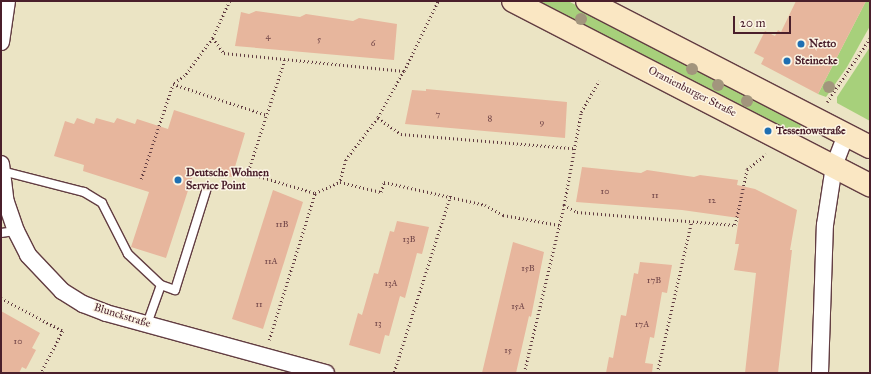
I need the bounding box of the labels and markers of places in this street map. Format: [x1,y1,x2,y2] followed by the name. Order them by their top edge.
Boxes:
[809,37,836,51] place label: Netto
[796,39,806,49] marker: Netto
[795,54,838,68] place label: Steinecke
[782,56,792,66] marker: Steinecke
[776,124,846,138] place label: Tessenowstraße
[763,126,773,136] marker: Tessenowstraße
[186,167,269,193] place label: Deutsche Wohnen Service Point
[173,175,183,185] marker: Deutsche Wohnen Service Point

